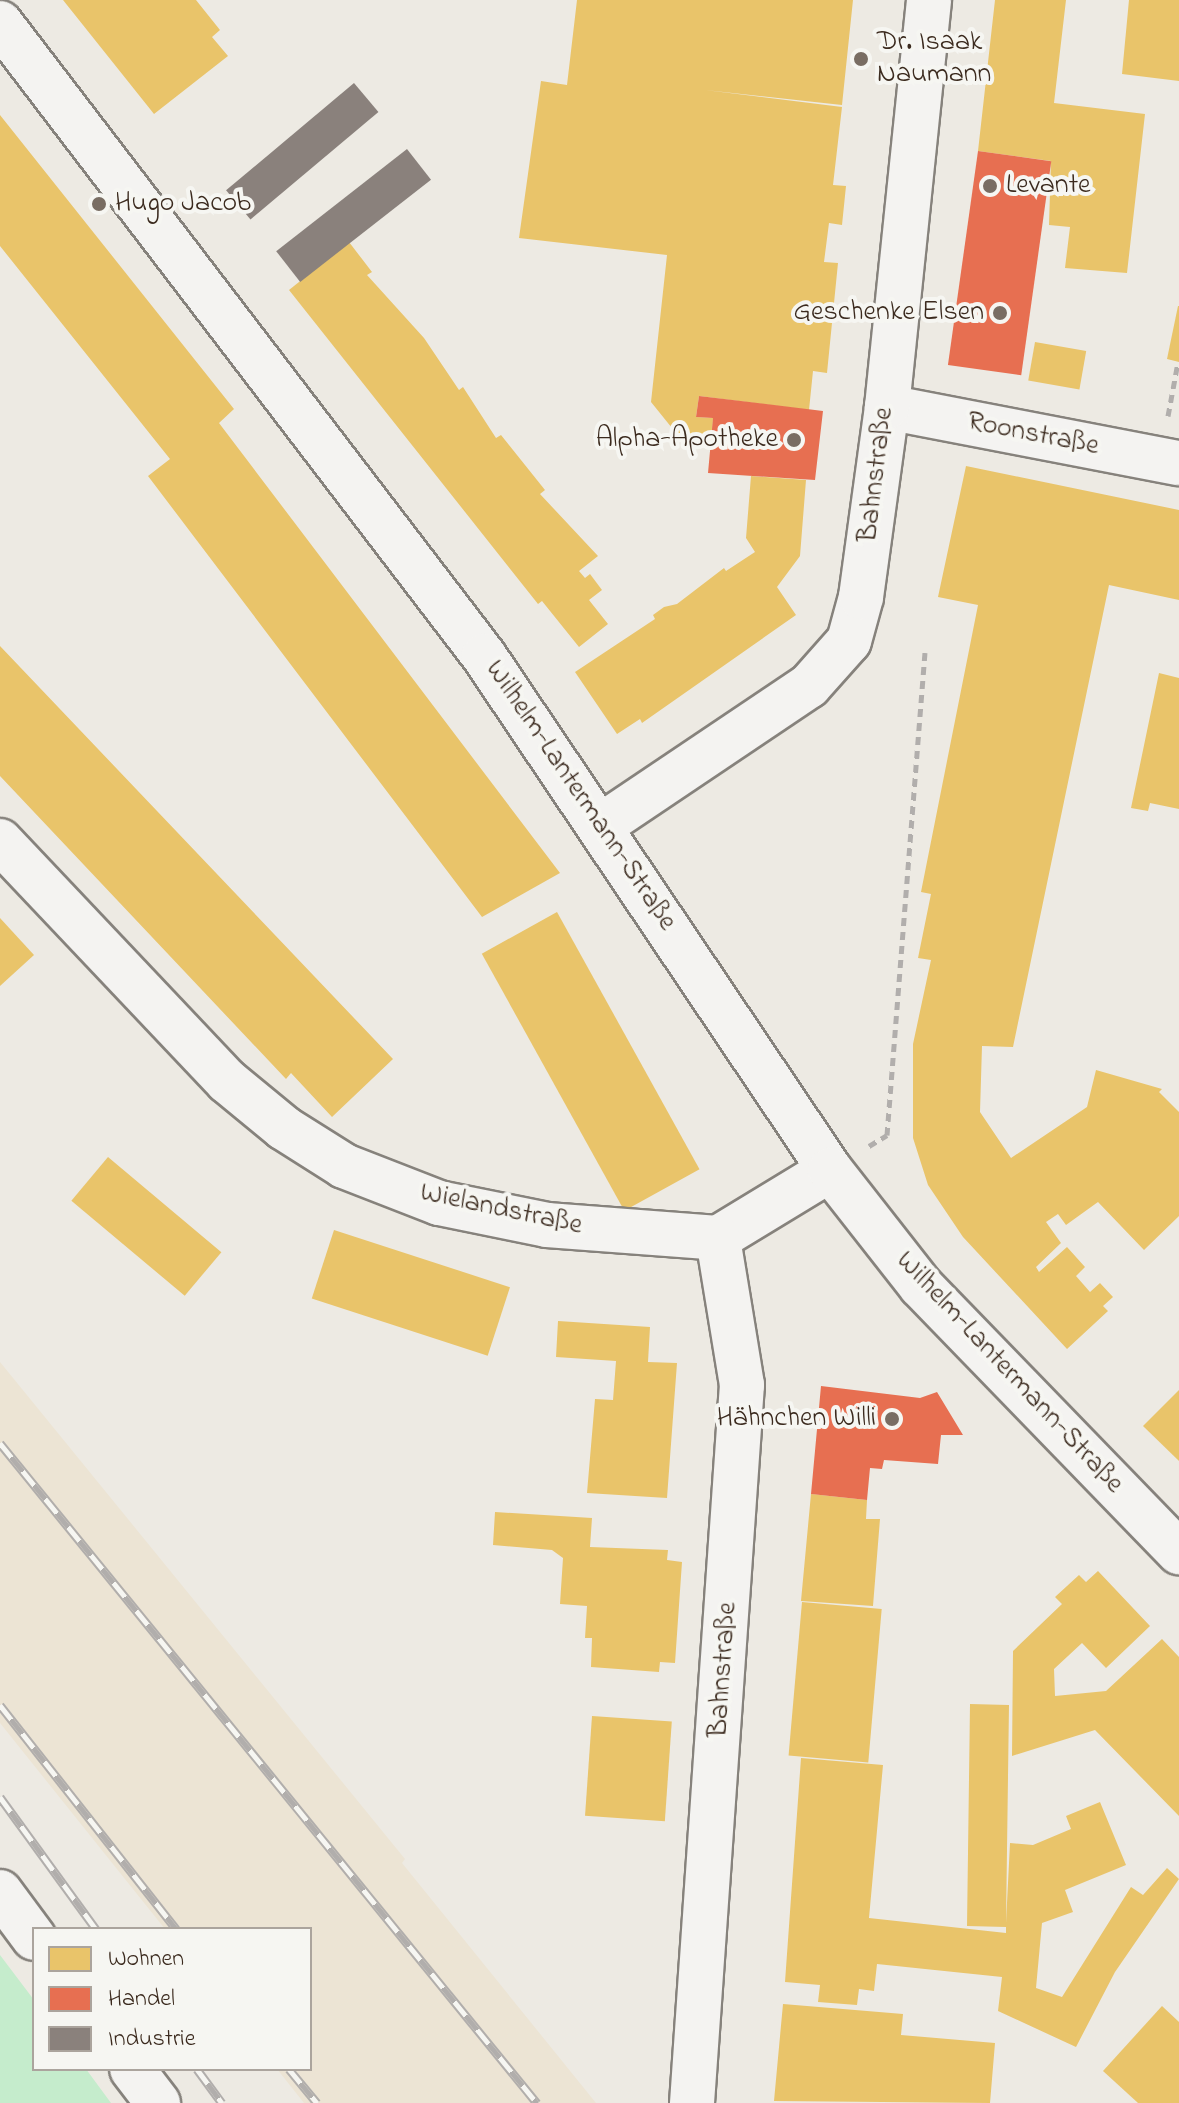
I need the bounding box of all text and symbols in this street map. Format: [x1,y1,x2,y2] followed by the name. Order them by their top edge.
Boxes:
[877,26,991,92] place label: Dr. Isaak Naumann
[852,50,870,68] marker: Dr. Isaak Naumann
[1006,169,1091,203] place label: Levante
[981,177,999,195] marker: Levante
[115,187,251,221] place label: Hugo Jacob
[90,195,108,213] marker: Hugo Jacob
[793,296,984,330] place label: Geschenke Elsen
[991,304,1009,322] marker: Geschenke Elsen
[852,406,902,544] street label: Bahnstraße
[964,406,1102,464] street label: Roonstraße
[596,423,778,457] place label: Alpha-Apotheke
[785,431,803,449] marker: Alpha-Apotheke
[477,654,683,938] street label: Wilhelm-Lantermann-Straße
[417,1176,585,1244] street label: Wielandstraße
[888,1245,1130,1501] street label: Wilhelm-Lantermann-Straße
[717,1402,876,1436] place label: Hähnchen Willi
[883,1410,901,1428] marker: Hähnchen Willi
[703,1601,745,1739] street label: Bahnstraße
[32,1927,312,2071] legend
[108,1942,184,1977] text: Wohnen
[108,1982,175,2017] text: Handel
[108,2022,195,2057] text: Industrie

